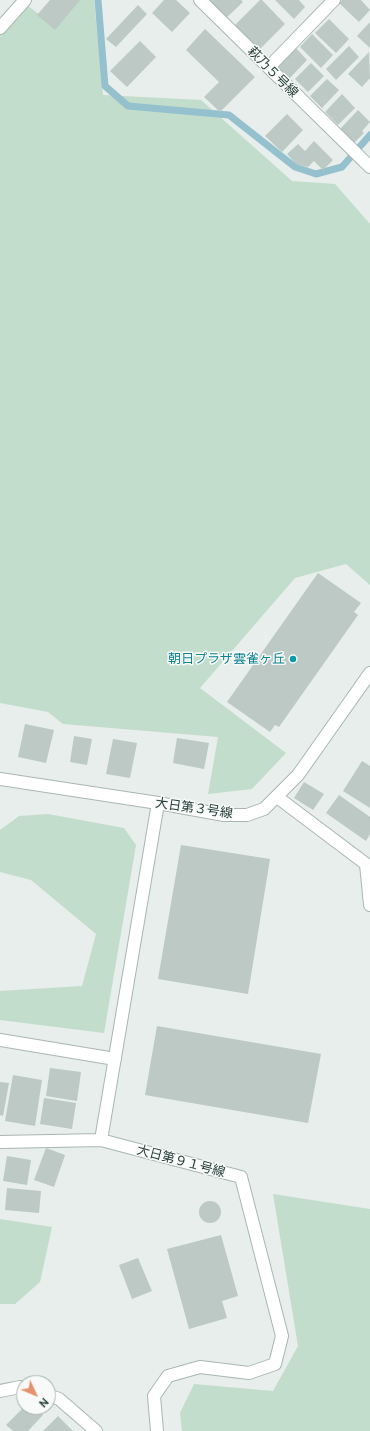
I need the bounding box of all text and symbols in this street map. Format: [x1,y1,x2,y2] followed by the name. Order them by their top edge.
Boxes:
[245,44,301,100] street label: 萩乃５号線
[168,651,285,667] place label: 朝日プラザ雲雀ヶ丘
[288,654,298,664] marker: 朝日プラザ雲雀ヶ丘
[154,795,234,821] street label: 大日第３号線
[135,1142,227,1180] street label: 大日第９１号線
[16,1375,56,1415] north arrow
[37,1396,51,1410] text: N

